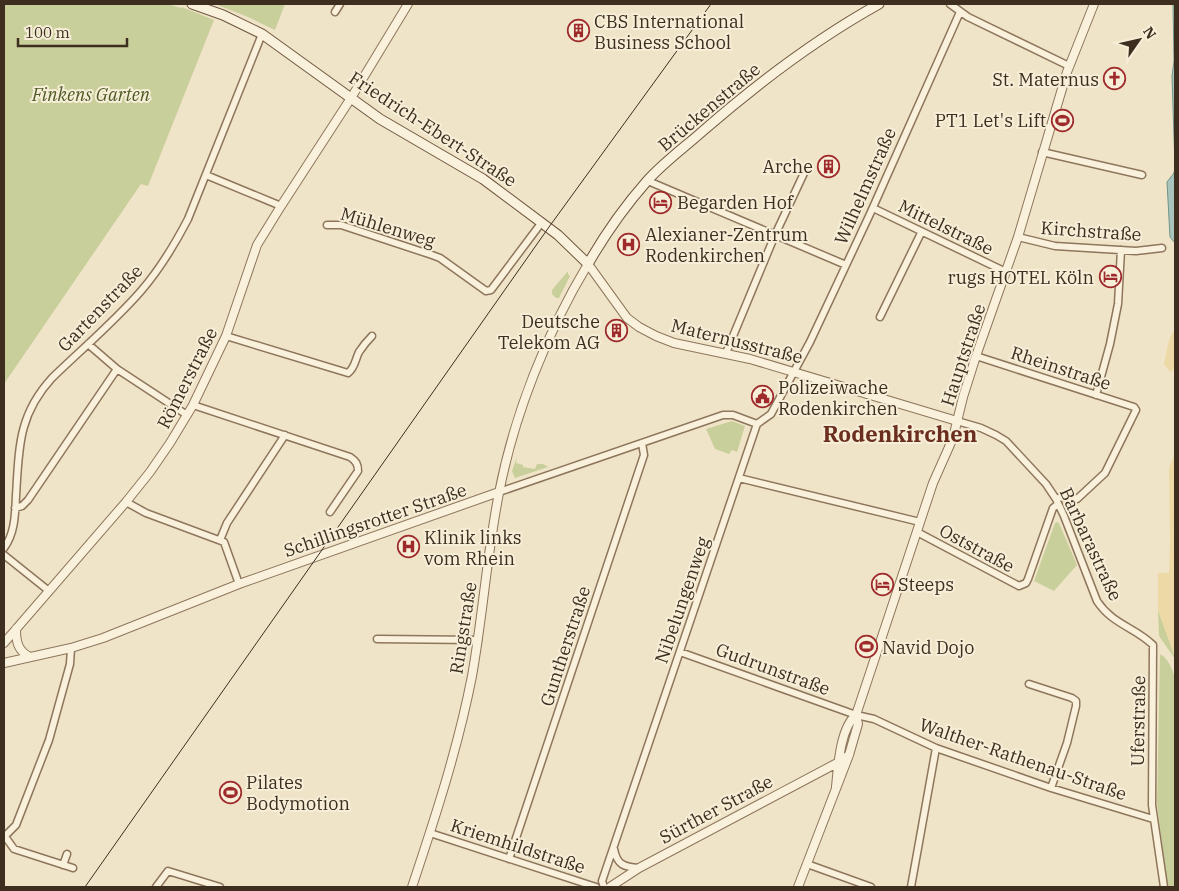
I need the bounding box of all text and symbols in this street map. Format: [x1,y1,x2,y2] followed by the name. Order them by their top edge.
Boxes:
[594,10,744,54] place label: CBS International Business School
[18,15,126,47] scale bar
[1114,15,1164,65] north arrow
[566,19,590,43] building icon: CBS International Business School
[25,23,70,42] text: 100 m
[1139,23,1160,42] text: N
[653,58,765,156] street label: Brückenstraße
[345,66,521,192] street label: Friedrich-Ebert-Straße
[1103,67,1127,91] church icon: St. Maternus
[992,68,1099,91] place label: St. Maternus
[31,83,151,106] park label: Finkens Garten
[1050,108,1074,132] sports icon: PT1 Let's Lift
[935,109,1046,132] place label: PT1 Let's Lift
[829,124,901,248] street label: Wilhelmstraße
[817,154,841,178] building icon: Arche
[763,155,813,178] place label: Arche
[649,190,673,214] hotel icon: Begarden Hof
[677,191,795,214] place label: Begarden Hof
[895,194,997,260] street label: Mittelstraße
[338,202,438,252] street label: Mühlenweg
[1040,216,1142,246] street label: Kirchstraße
[645,223,808,267] place label: Alexianer-Zentrum Rodenkirchen
[617,232,641,256] hospital icon: Alexianer-Zentrum Rodenkirchen
[53,259,147,357] street label: Gartenstraße
[1098,265,1122,289] hotel icon: rugs HOTEL Köln
[947,266,1094,289] place label: rugs HOTEL Köln
[936,301,990,409] street label: Hauptstraße
[498,310,600,354] place label: Deutsche Telekom AG
[669,314,805,368] street label: Maternusstraße
[604,319,628,343] building icon: Deutsche Telekom AG
[152,323,222,433] street label: Römerstraße
[1008,341,1114,395] street label: Rheinstraße
[778,376,898,420] place label: Polizeiwache Rodenkirchen
[750,385,774,409] public building icon: Polizeiwache Rodenkirchen
[823,419,977,448] district label: Rodenkirchen
[281,478,469,562] street label: Schillingsrotter Straße
[1055,484,1127,604] street label: Barbarastraße
[935,519,1019,577] street label: Oststraße
[424,526,522,570] place label: Klinik links vom Rhein
[650,534,714,666] street label: Nibelungenweg
[396,535,420,559] hospital icon: Klinik links vom Rhein
[870,572,894,596] hotel icon: Steeps
[898,573,954,596] place label: Steeps
[444,580,482,676] street label: Ringstraße
[535,583,595,709] street label: Guntherstraße
[854,635,878,659] sports icon: Navid Dojo
[882,636,974,659] place label: Navid Dojo
[713,638,833,700] street label: Gudrunstraße
[1126,675,1150,767] street label: Uferstraße
[916,713,1130,805] street label: Walther-Rathenau-Straße
[655,769,777,849] street label: Sürther Straße
[246,771,350,815] place label: Pilates Bodymotion
[218,780,242,804] sports icon: Pilates Bodymotion
[448,813,588,879] street label: Kriemhildstraße

